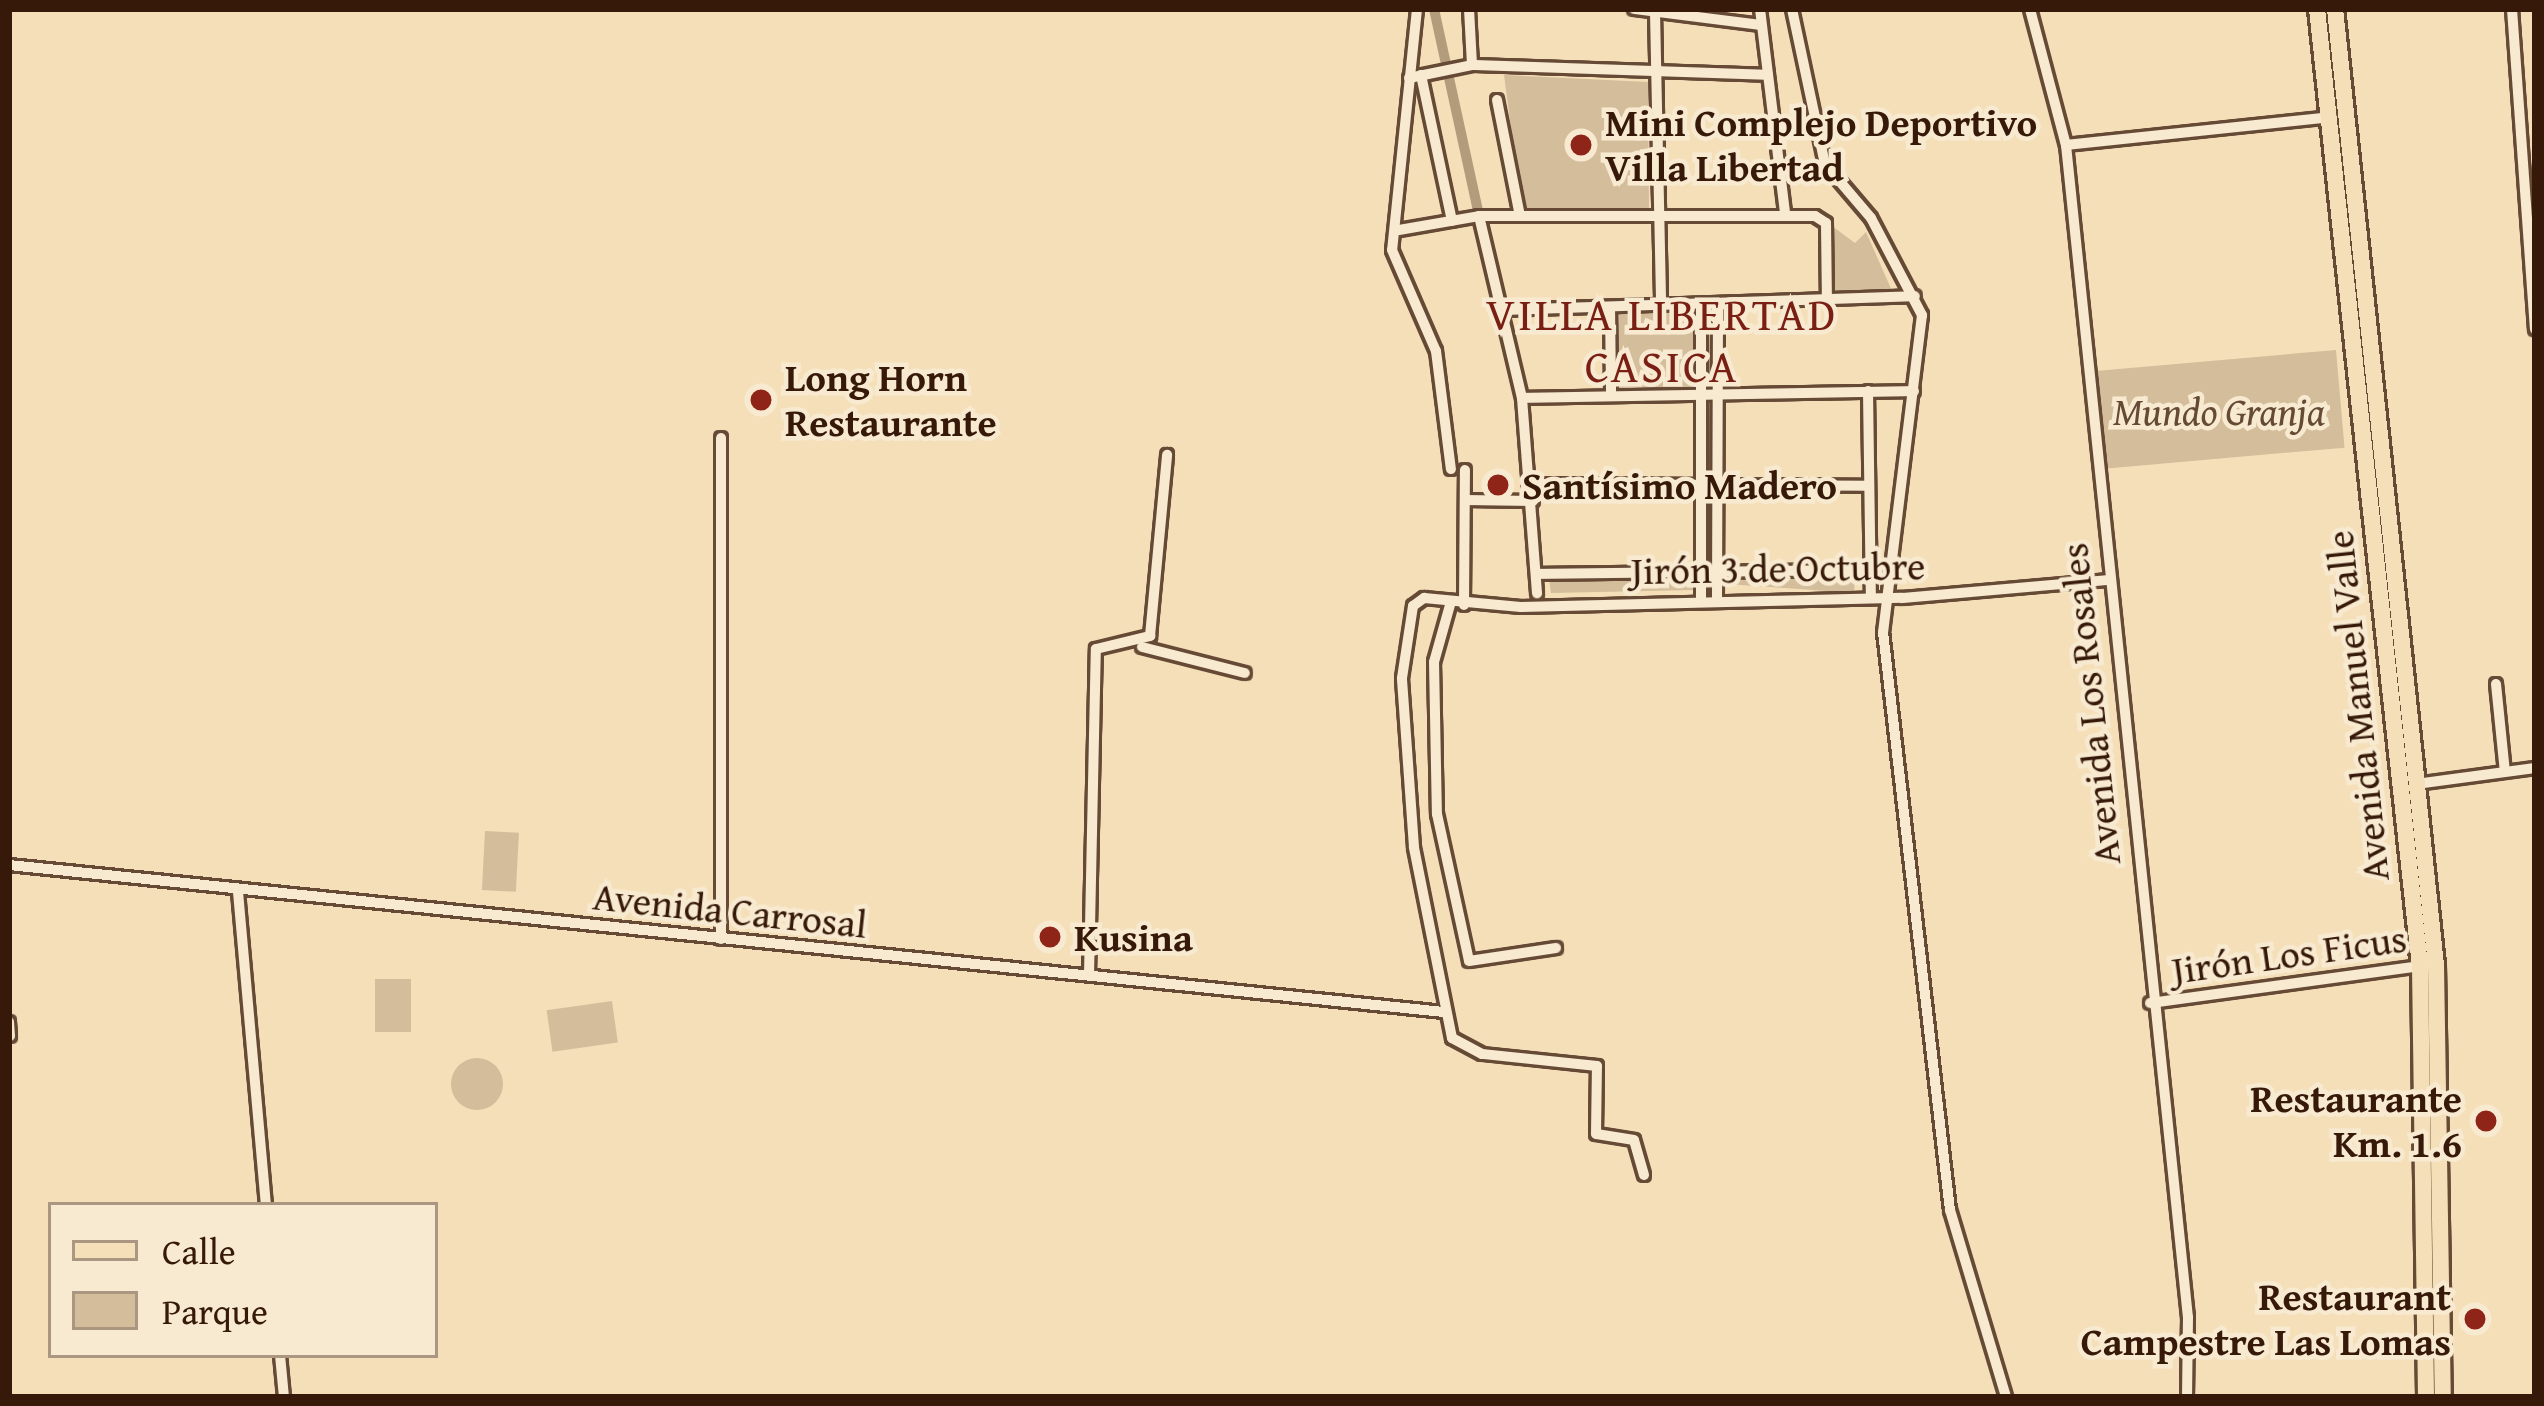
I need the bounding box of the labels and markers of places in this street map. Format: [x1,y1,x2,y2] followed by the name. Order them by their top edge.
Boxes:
[1605,100,2037,191] place label: Mini Complejo Deportivo Villa Libertad
[1568,132,1594,158] marker: Mini Complejo Deportivo Villa Libertad
[785,355,997,446] place label: Long Horn Restaurante
[748,387,774,413] marker: Long Horn Restaurante
[1522,462,1837,508] place label: Santísimo Madero
[1485,472,1511,498] marker: Santísimo Madero
[1074,914,1193,960] place label: Kusina
[1037,924,1063,950] marker: Kusina
[2250,1076,2462,1167] place label: Restaurante Km. 1.6
[2473,1108,2499,1134] marker: Restaurante Km. 1.6
[2081,1274,2451,1365] place label: Restaurant Campestre Las Lomas
[2462,1306,2488,1332] marker: Restaurant Campestre Las Lomas

